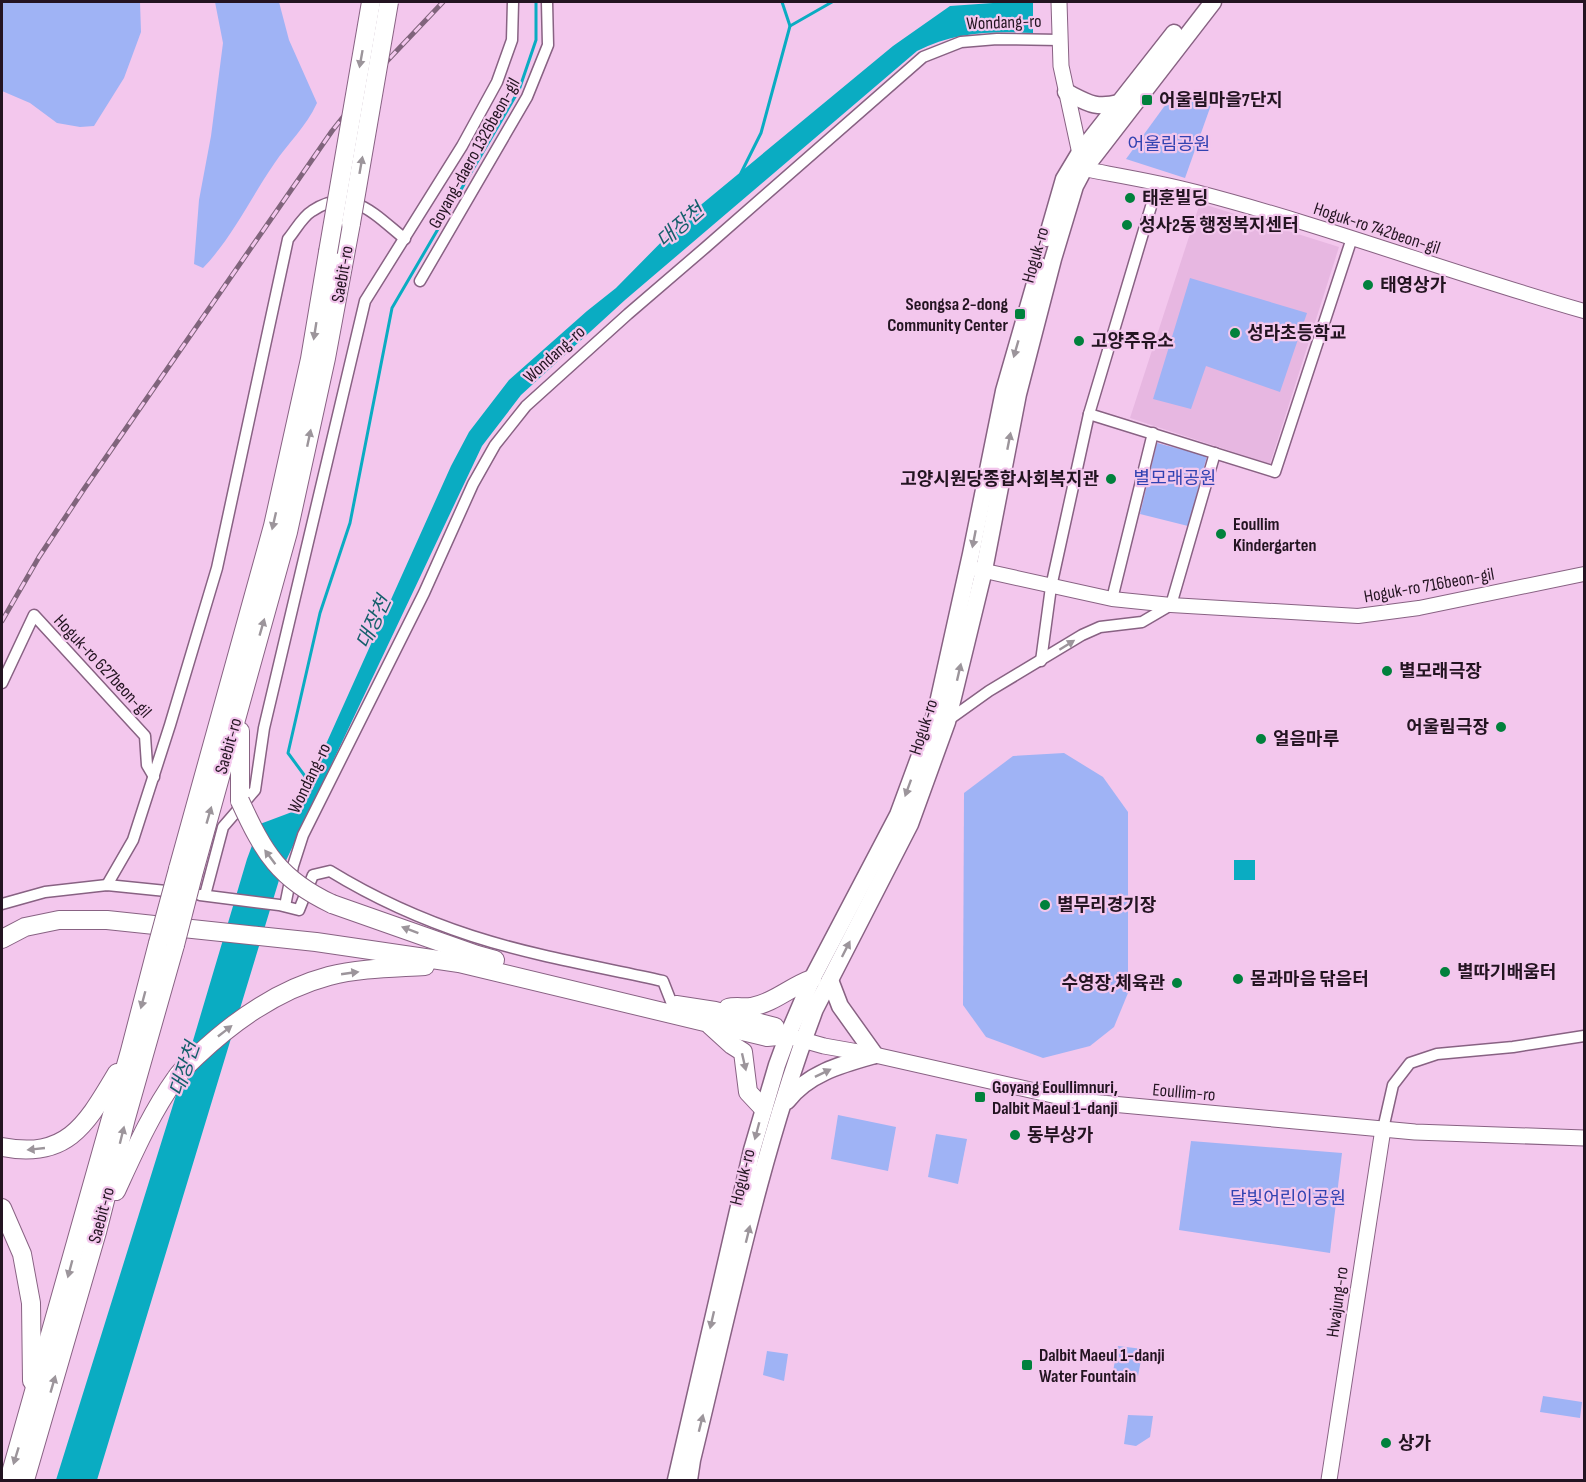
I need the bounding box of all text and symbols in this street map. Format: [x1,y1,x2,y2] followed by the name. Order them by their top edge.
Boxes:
[966,11,1042,34] street label: Wondang-ro
[356,50,365,69] one-way arrow
[424,74,525,232] street label: Goyang-daero 1326beon-gil
[1159,90,1283,111] place label: 어울림마을7단지
[1140,93,1154,107] marker: 어울림마을7단지
[1128,134,1210,155] park label: 어울림공원
[357,156,366,175] one-way arrow
[1142,188,1208,209] place label: 태훈빌딩
[1123,191,1137,205] marker: 태훈빌딩
[652,197,711,253] water label: 대장천
[1311,198,1443,259] street label: Hoguk-ro 742beon-gil
[1139,215,1299,236] place label: 성사2동 행정복지센터
[1120,218,1134,232] marker: 성사2동 행정복지센터
[1018,225,1053,285] street label: Hoguk-ro
[327,244,358,304] street label: Saebit-ro
[1380,275,1447,296] place label: 태영상가
[1361,278,1375,292] marker: 태영상가
[887,294,1008,336] place label: Seongsa 2-dong Community Center
[1013,307,1027,321] marker: Seongsa 2-dong Community Center
[310,321,319,340] one-way arrow
[519,321,589,387] street label: Wondang-ro
[1247,323,1346,344] place label: 성라초등학교
[1228,326,1242,340] marker: 성라초등학교
[1091,331,1174,352] place label: 고양주유소
[1072,334,1086,348] marker: 고양주유소
[1011,340,1020,358] one-way arrow
[305,428,314,447] one-way arrow
[1005,431,1014,450] one-way arrow
[1134,468,1216,489] park label: 별모래공원
[900,469,1099,490] place label: 고양시원당종합사회복지관
[1104,472,1118,486] marker: 고양시원당종합사회복지관
[269,512,279,531] one-way arrow
[1233,514,1316,556] place label: Eoullim Kindergarten
[1214,527,1228,541] marker: Eoullim Kindergarten
[969,530,978,549] one-way arrow
[1362,564,1496,607] street label: Hoguk-ro 716beon-gil
[351,590,398,653] water label: 대장천
[49,610,156,722] street label: Hoguk-ro 627beon-gil
[258,618,267,636] one-way arrow
[1059,639,1075,650] one-way arrow
[1399,661,1482,682] place label: 별모래극장
[955,663,964,682] one-way arrow
[1380,664,1394,678] marker: 별모래극장
[905,697,942,758] street label: Hoguk-ro
[211,716,246,776] street label: Saebit-ro
[1406,717,1489,738] place label: 어울림극장
[1494,720,1508,734] marker: 어울림극장
[1273,729,1339,750] place label: 얼음마루
[1254,732,1268,746] marker: 얼음마루
[284,740,335,817] street label: Wondang-ro
[903,779,912,797] one-way arrow
[205,806,214,824] one-way arrow
[264,849,276,865] one-way arrow
[1057,895,1157,916] place label: 별무리경기장
[1038,898,1052,912] marker: 별무리경기장
[401,925,419,934] one-way arrow
[841,940,851,957] one-way arrow
[1457,962,1556,983] place label: 별따기배움터
[1438,965,1452,979] marker: 별따기배움터
[341,968,360,977] one-way arrow
[1250,969,1369,990] place label: 몸과마음 닦음터
[1231,972,1245,986] marker: 몸과마음 닦음터
[1061,973,1165,994] place label: 수영장,체육관
[1170,976,1184,990] marker: 수영장,체육관
[138,990,148,1009] one-way arrow
[217,1025,233,1037] one-way arrow
[165,1037,206,1099] water label: 대장천
[739,1053,749,1071] one-way arrow
[815,1068,832,1077] one-way arrow
[992,1077,1118,1119] place label: Goyang Eoullimnuri, Dalbit Maeul 1-danji
[1152,1079,1216,1106] street label: Eoullim-ro
[973,1090,987,1104] marker: Goyang Eoullimnuri, Dalbit Maeul 1-danji
[752,1122,761,1140] one-way arrow
[1027,1125,1094,1146] place label: 동부상가
[117,1126,127,1144] one-way arrow
[1008,1128,1022,1142] marker: 동부상가
[26,1144,45,1154] one-way arrow
[725,1147,760,1207] street label: Hoguk-ro
[84,1185,119,1245] street label: Saebit-ro
[1230,1188,1346,1209] park label: 달빛어린이공원
[743,1225,753,1243] one-way arrow
[64,1260,74,1278] one-way arrow
[1322,1265,1353,1339] street label: Hwajung-ro
[706,1311,716,1330] one-way arrow
[1039,1345,1165,1387] place label: Dalbit Maeul 1-danji Water Fountain
[1020,1358,1034,1372] marker: Dalbit Maeul 1-danji Water Fountain
[49,1375,58,1393] one-way arrow
[697,1414,707,1433] one-way arrow
[1398,1433,1432,1454] place label: 상가
[1379,1436,1393,1450] marker: 상가
[11,1447,20,1465] one-way arrow

